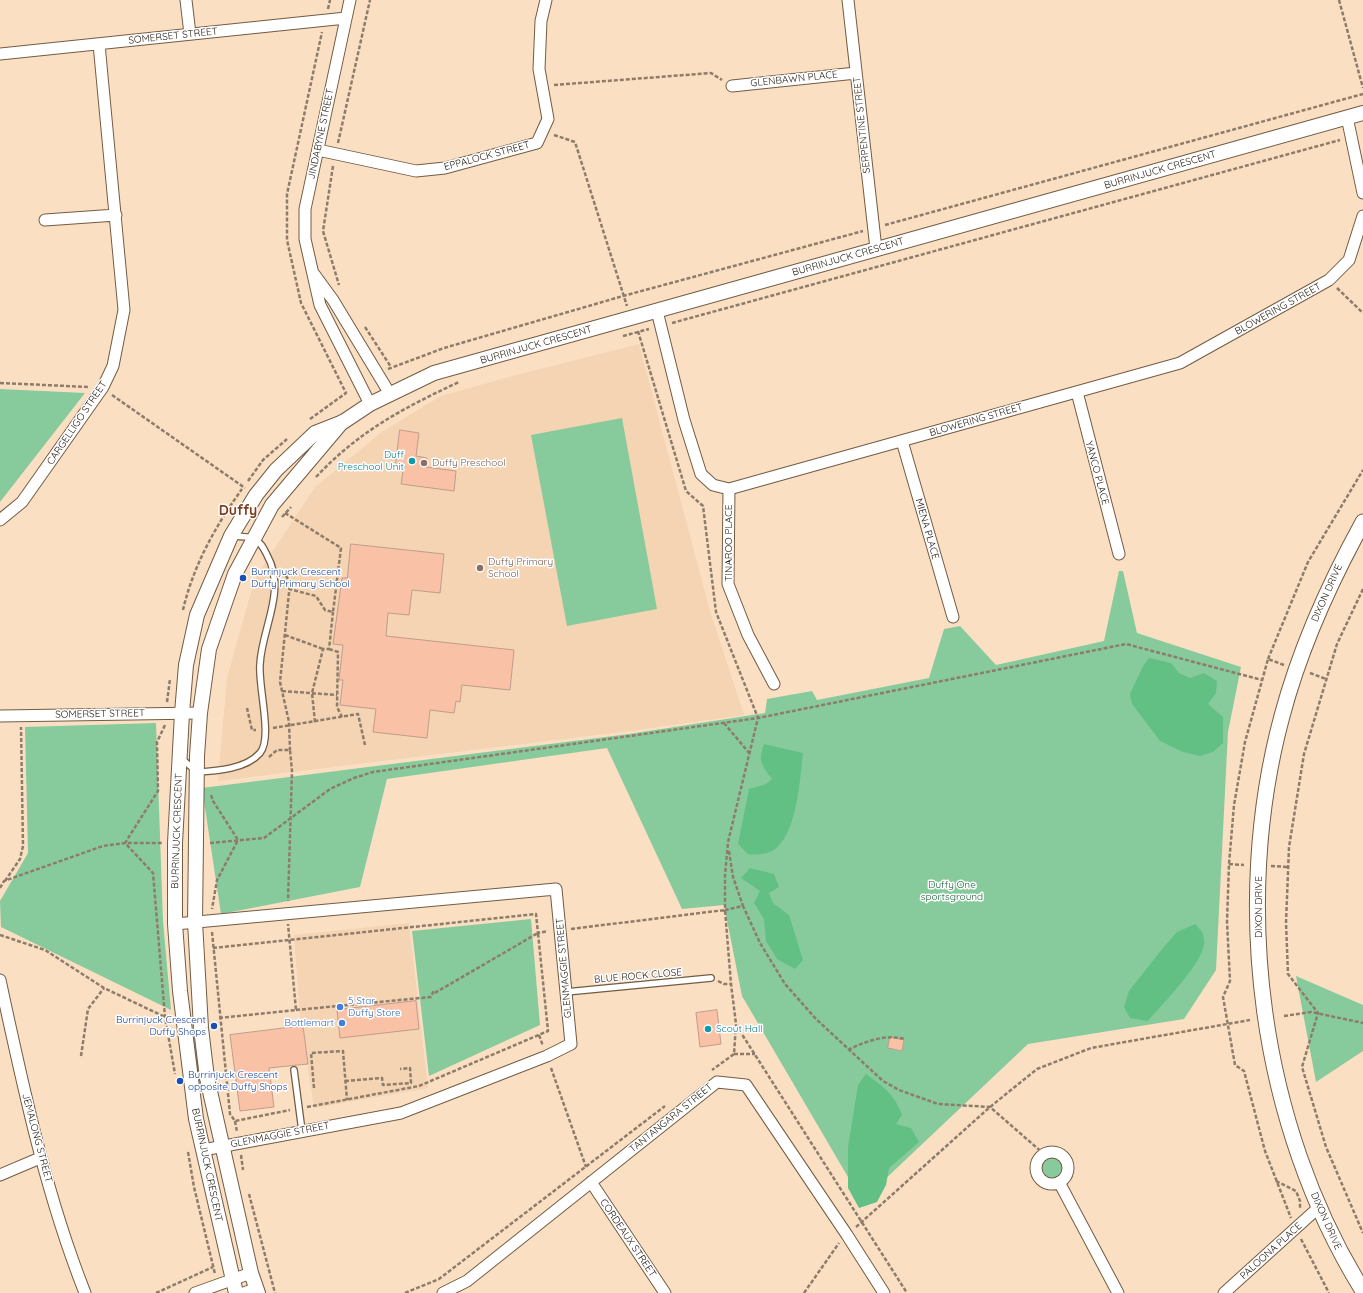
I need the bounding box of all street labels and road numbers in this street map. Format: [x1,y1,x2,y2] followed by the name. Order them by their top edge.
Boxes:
[128,25,218,47] street label: SOMERSET STREET
[750,68,838,90] street label: GLENBAWN PLACE
[851,76,873,174] street label: SERPENTINE STREET
[306,88,336,180] street label: JINDABYNE STREET
[443,139,531,173] street label: EPPALOCK STREET
[1103,148,1217,192] street label: BURRINJUCK CRESCENT
[791,235,905,279] street label: BURRINJUCK CRESCENT
[1233,280,1323,338] street label: BLOWERING STREET
[479,323,593,367] street label: BURRINJUCK CRESCENT
[44,379,110,467] street label: CARGELLIGO STREET
[928,401,1024,439] street label: BLOWERING STREET
[1083,440,1111,506] street label: YANCO PLACE
[913,497,941,561] street label: MIENA PLACE
[723,505,735,581] street label: TINAROO PLACE
[1309,562,1345,624] street label: DIXON DRIVE
[55,707,145,721] street label: SOMERSET STREET
[169,773,185,889] street label: BURRINJUCK CRESCENT
[1253,876,1265,938] street label: DIXON DRIVE
[554,917,574,1019] street label: GLENMAGGIE STREET
[594,966,682,986] street label: BLUE ROCK CLOSE
[627,1081,715,1155] street label: TANTANGARA STREET
[19,1092,55,1184] street label: JEMALONG STREET
[189,1107,225,1223] street label: BURRINJUCK CRESCENT
[230,1120,330,1150] street label: GLENMAGGIE STREET
[1308,1190,1344,1252] street label: DIXON DRIVE
[597,1197,659,1279] street label: CORDEAUX STREET
[1238,1220,1304,1282] street label: PALOONA PLACE

